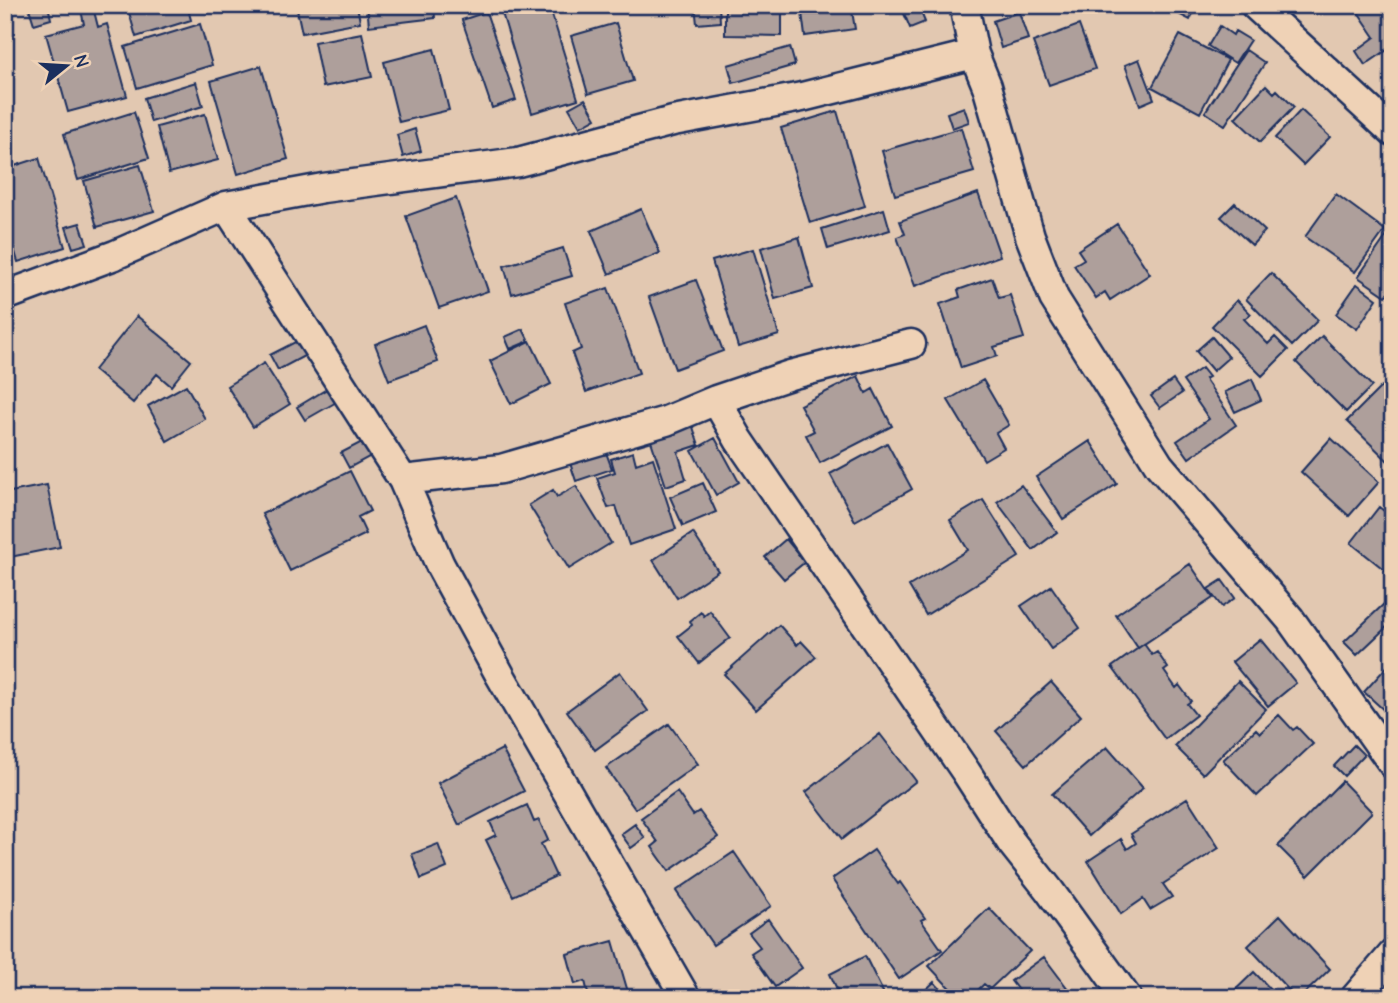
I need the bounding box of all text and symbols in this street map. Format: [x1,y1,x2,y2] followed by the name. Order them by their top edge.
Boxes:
[32,32,102,102] north arrow
[69,52,94,70] text: N

